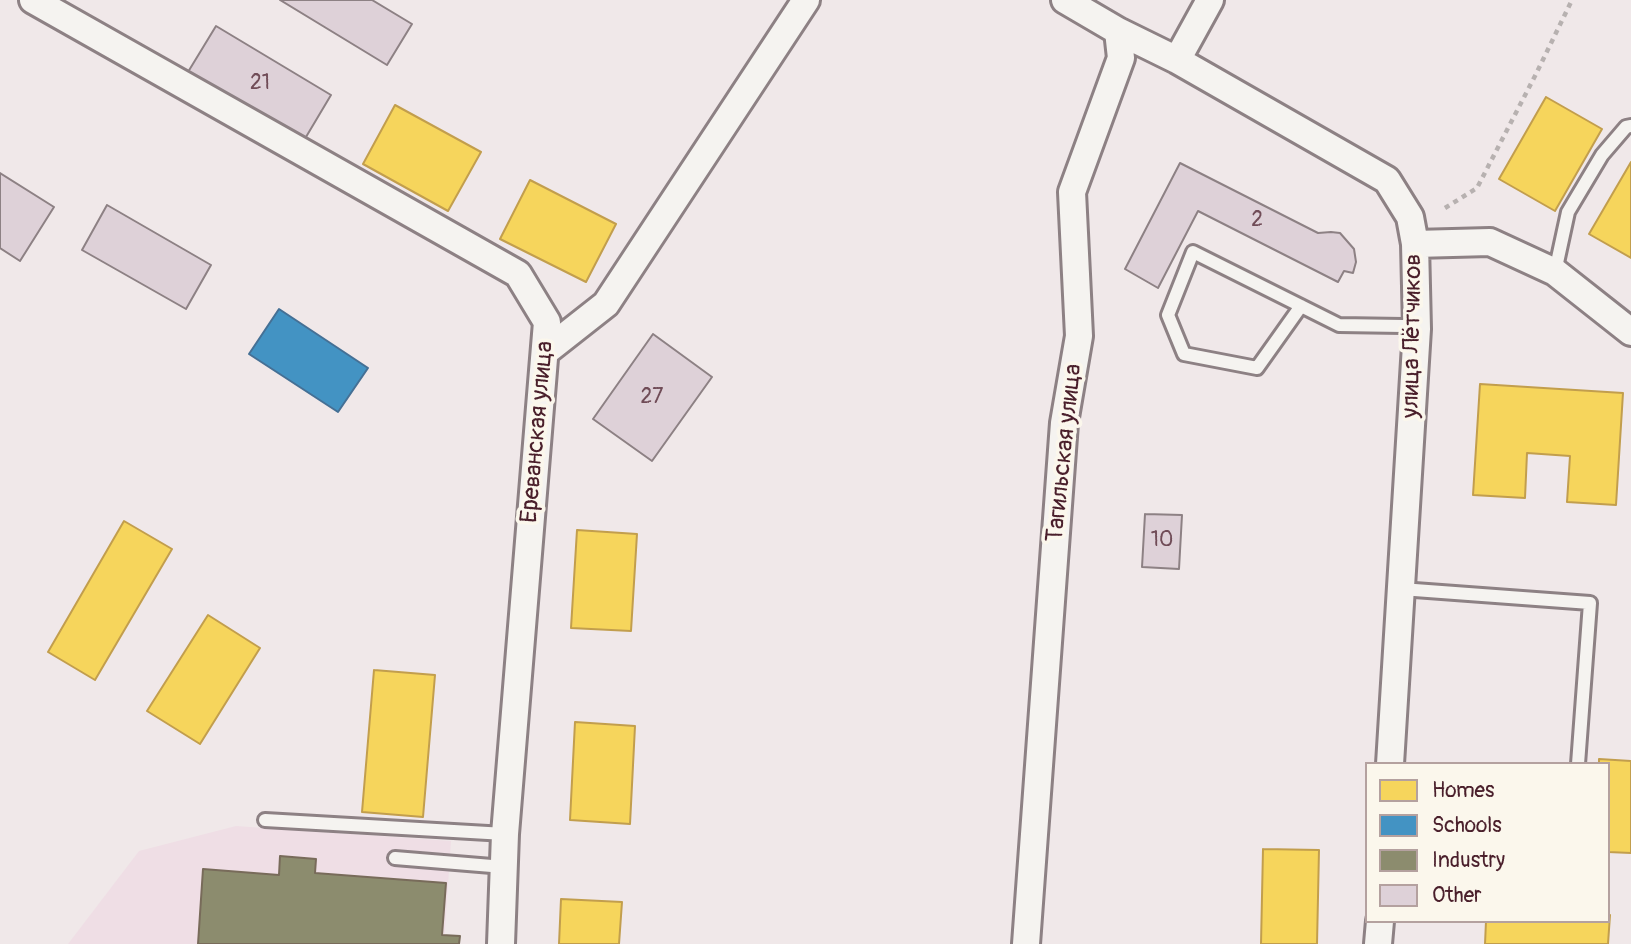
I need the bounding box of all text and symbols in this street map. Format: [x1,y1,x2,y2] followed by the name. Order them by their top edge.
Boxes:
[250,71,270,97] house number: 21
[1251,208,1263,234] house number: 2
[1397,254,1429,418] street label: улица Лётчиков
[516,340,560,524] street label: Ереванская улица
[1041,362,1089,544] street label: Тагильская улица
[641,385,663,411] house number: 27
[1151,528,1173,554] house number: 10
[1365,762,1610,923] legend
[1432,777,1494,804] text: Homes
[1432,812,1502,839] text: Schools
[1432,847,1505,874] text: Industry
[1432,882,1482,909] text: Other

